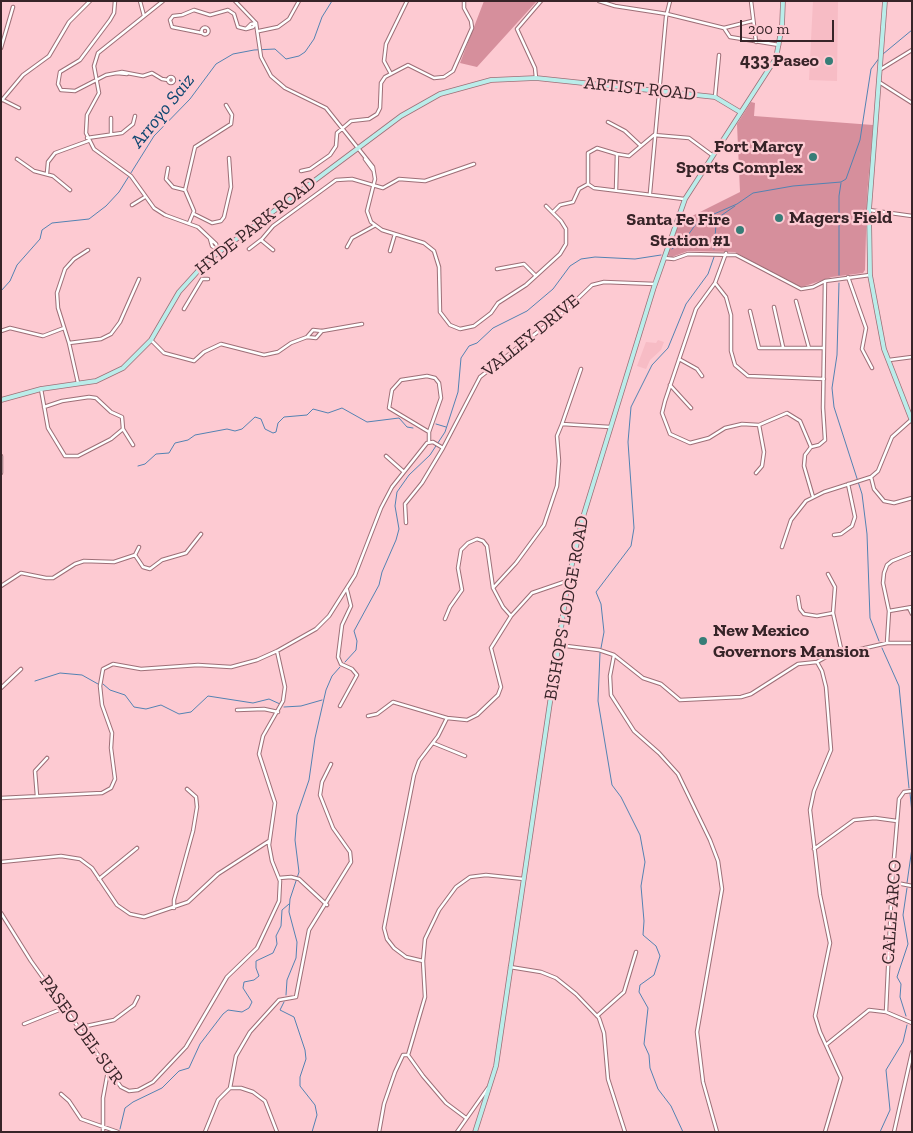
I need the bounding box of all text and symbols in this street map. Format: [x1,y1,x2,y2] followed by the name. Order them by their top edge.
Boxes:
[743,10,837,42] scale bar
[748,20,789,38] text: 200 m
[740,50,819,72] place label: 433 Paseo
[823,55,835,67] marker: 433 Paseo
[126,69,200,153] water label: Arroyo Saiz
[583,72,697,106] street label: ARTIST ROAD
[676,136,803,178] place label: Fort Marcy Sports Complex
[807,151,819,163] marker: Fort Marcy Sports Complex
[191,172,321,280] street label: HYDE PARK ROAD
[789,207,892,229] place label: Magers Field
[626,209,730,252] place label: Santa Fe Fire Station #1
[773,212,785,224] marker: Magers Field
[734,224,746,236] marker: Santa Fe Fire Station #1
[478,290,584,382] street label: VALLEY DRIVE
[540,514,594,702] street label: BISHOPS LODGE ROAD
[713,620,869,662] place label: New Mexico Governors Mansion
[697,635,709,647] marker: New Mexico Governors Mansion
[878,859,906,965] street label: CALLE ARCO
[34,971,128,1089] street label: PASEO DEL SUR

